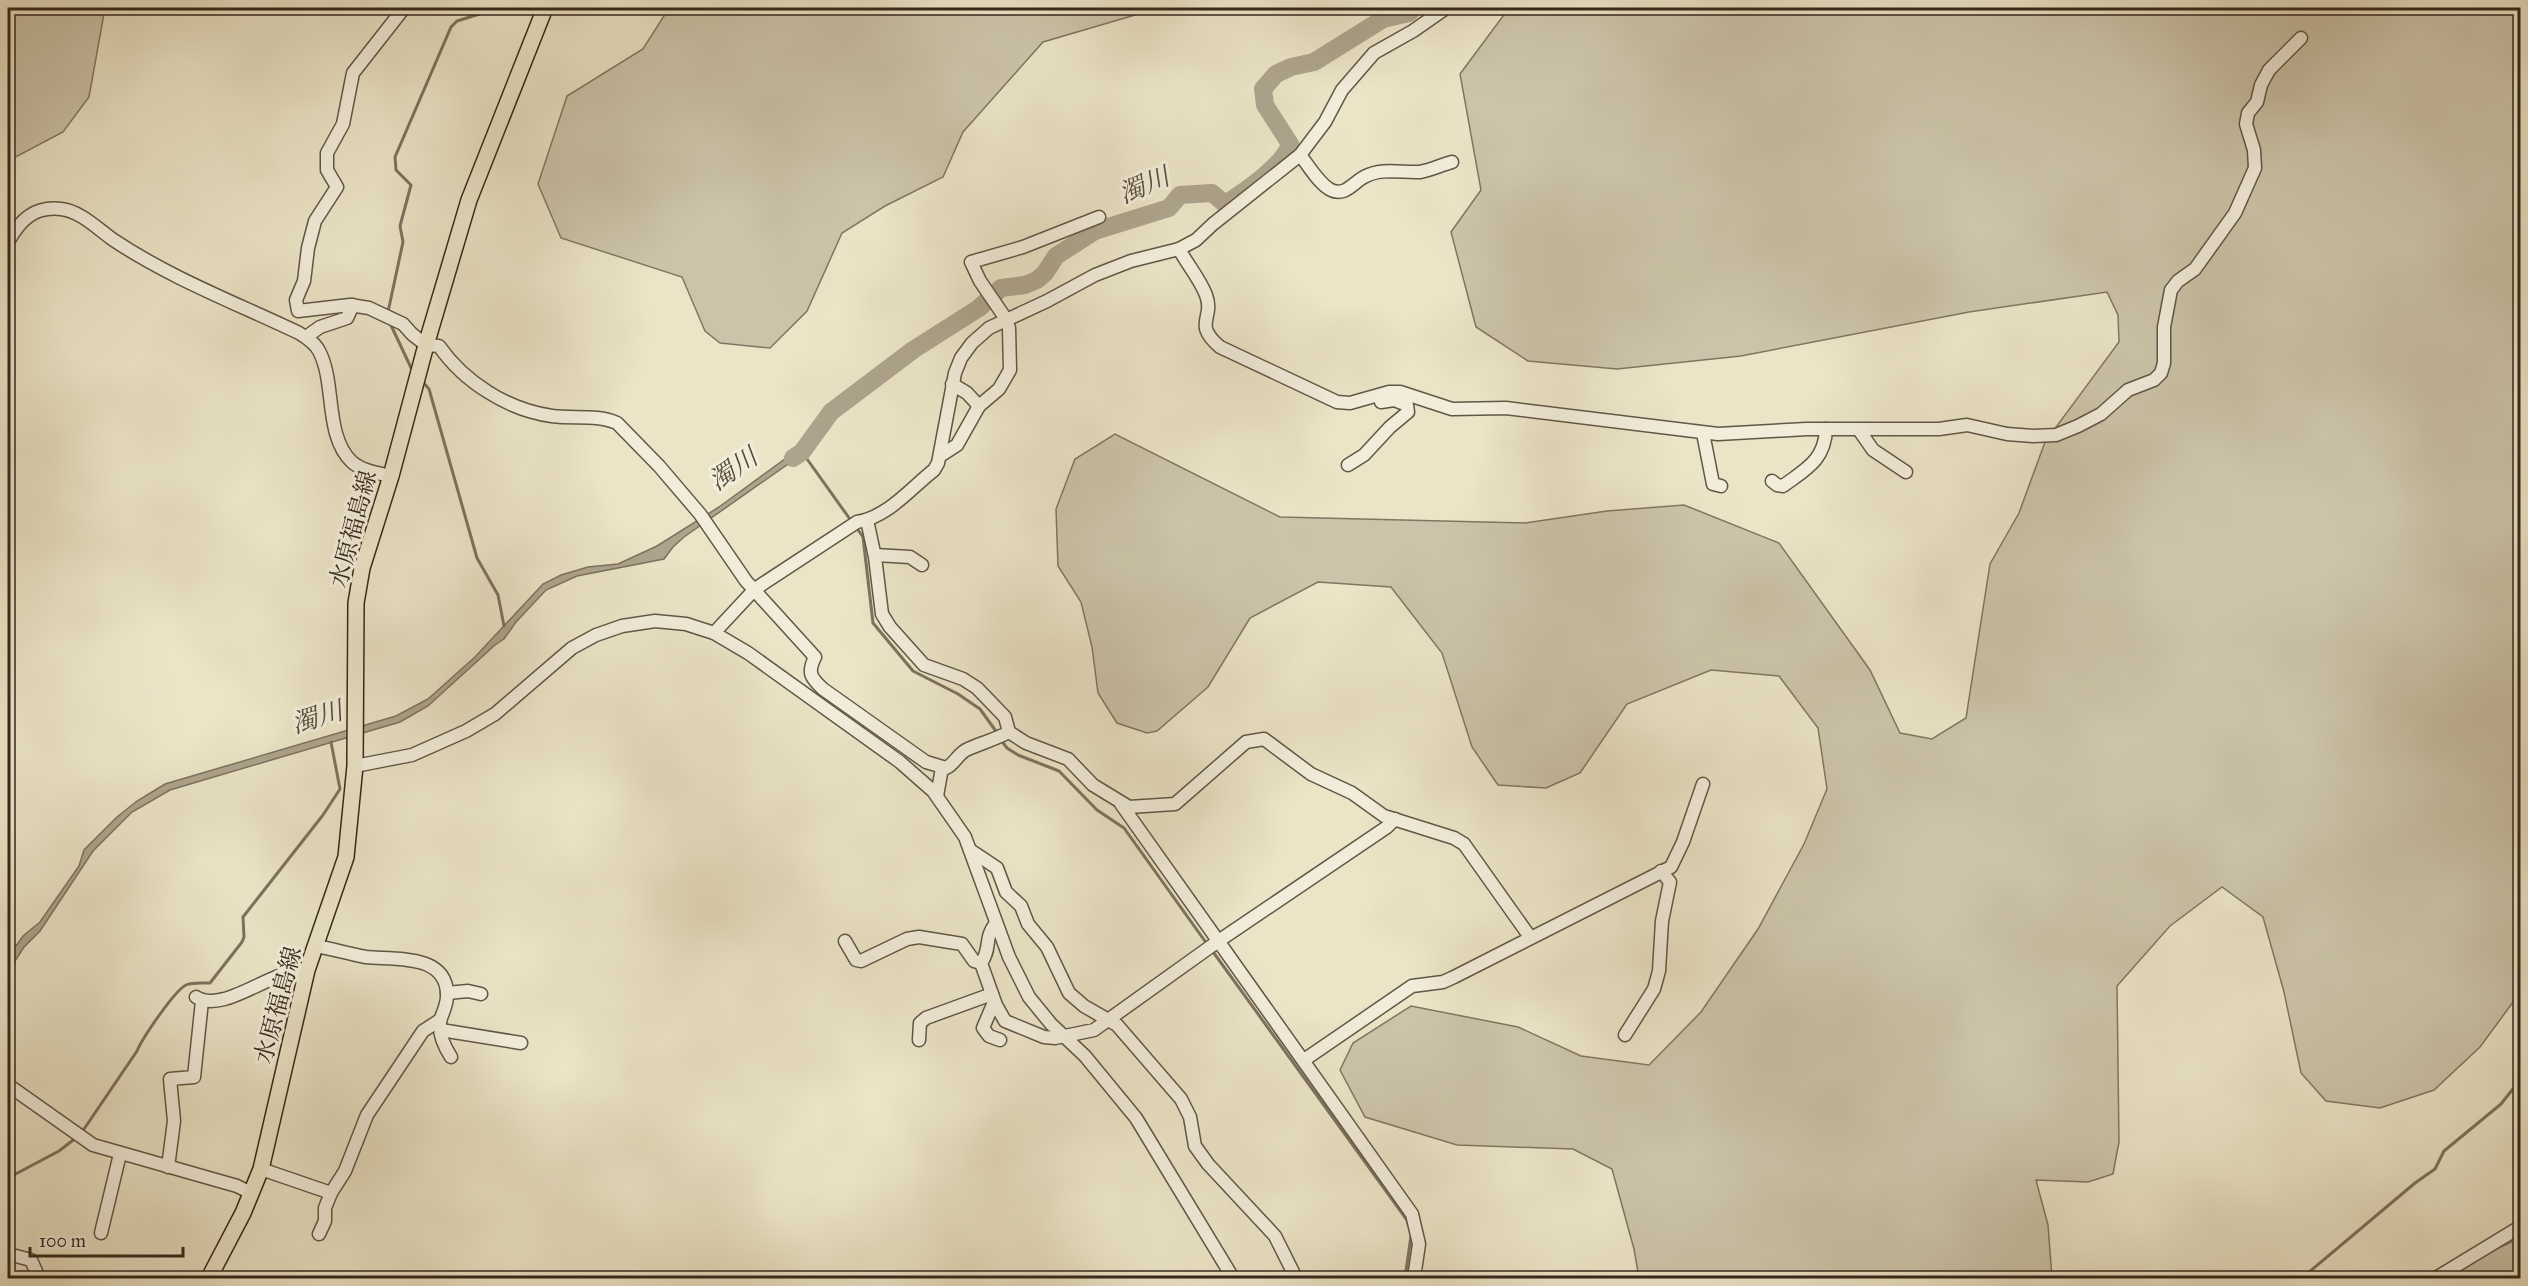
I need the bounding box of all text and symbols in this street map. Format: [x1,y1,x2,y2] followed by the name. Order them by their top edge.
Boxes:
[1114,159,1177,210] water label: 濁川
[703,439,766,497] water label: 濁川
[323,467,383,591] street label: 水原福島線
[287,693,349,740] water label: 濁川
[248,943,308,1067] street label: 水原福島線
[30,1220,183,1258] scale bar
[39,1230,86,1252] text: 100 m

